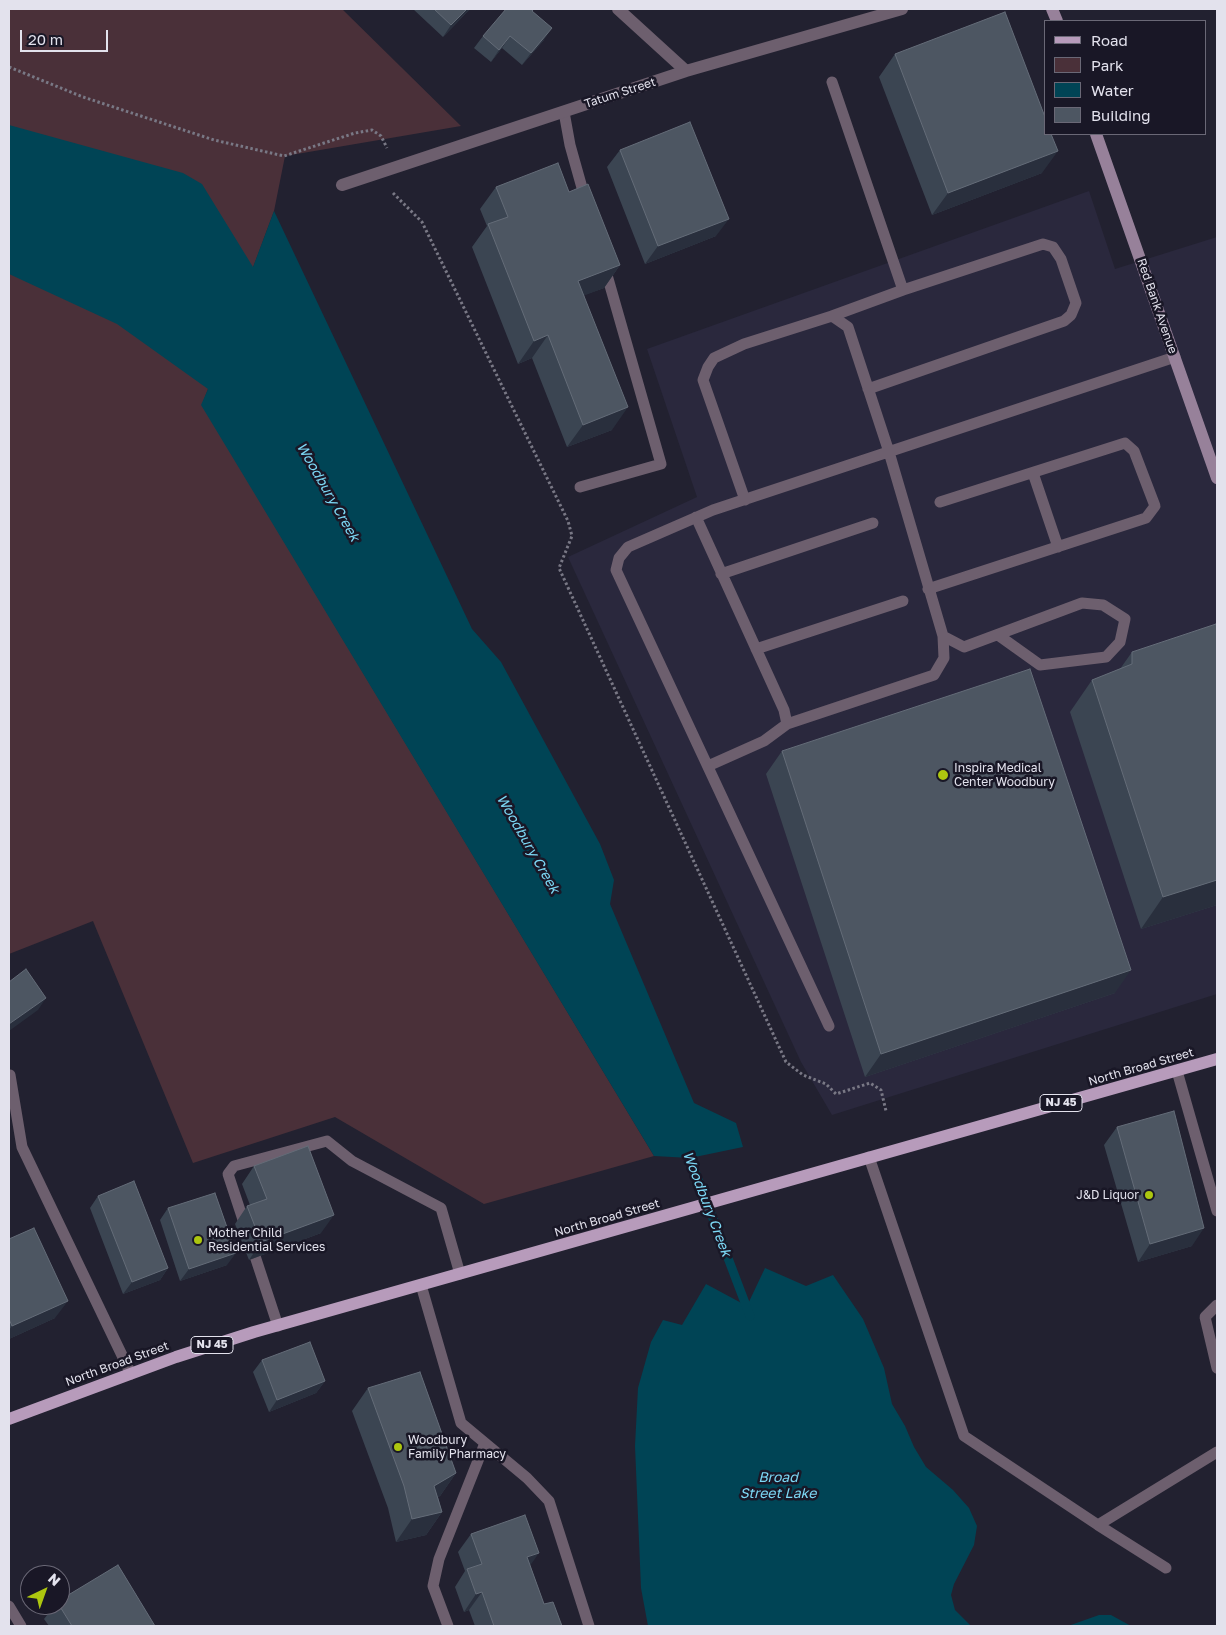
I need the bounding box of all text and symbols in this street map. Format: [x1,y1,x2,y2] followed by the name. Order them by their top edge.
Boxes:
[22,20,110,52] scale bar
[1044,20,1206,135] legend
[28,30,63,48] text: 20 m
[1091,31,1128,49] text: Road
[1091,56,1123,74] text: Park
[582,75,658,111] street label: Tatum Street
[1091,81,1134,99] text: Water
[1091,106,1151,124] text: Building
[1134,257,1180,355] street label: Red Bank Avenue
[293,439,363,545] water label: Woodbury Creek
[954,761,1055,789] place label: Inspira Medical Center Woodbury
[936,768,950,782] marker: Inspira Medical Center Woodbury
[493,791,563,897] water label: Woodbury Creek
[1087,1045,1195,1089] street label: North Broad Street
[1040,1094,1082,1112] road number: NJ 45
[679,1149,735,1259] water label: Woodbury Creek
[1076,1188,1139,1202] place label: J&D Liquor
[1143,1189,1155,1201] marker: J&D Liquor
[553,1196,661,1240] street label: North Broad Street
[208,1226,325,1254] place label: Mother Child Residential Services
[192,1234,204,1246] marker: Mother Child Residential Services
[191,1336,233,1354] road number: NJ 45
[63,1339,171,1389] street label: North Broad Street
[408,1433,506,1461] place label: Woodbury Family Pharmacy
[392,1441,404,1453] marker: Woodbury Family Pharmacy
[740,1470,816,1502] water label: Broad Street Lake
[20,1565,70,1615] north arrow
[45,1569,64,1589] text: N

